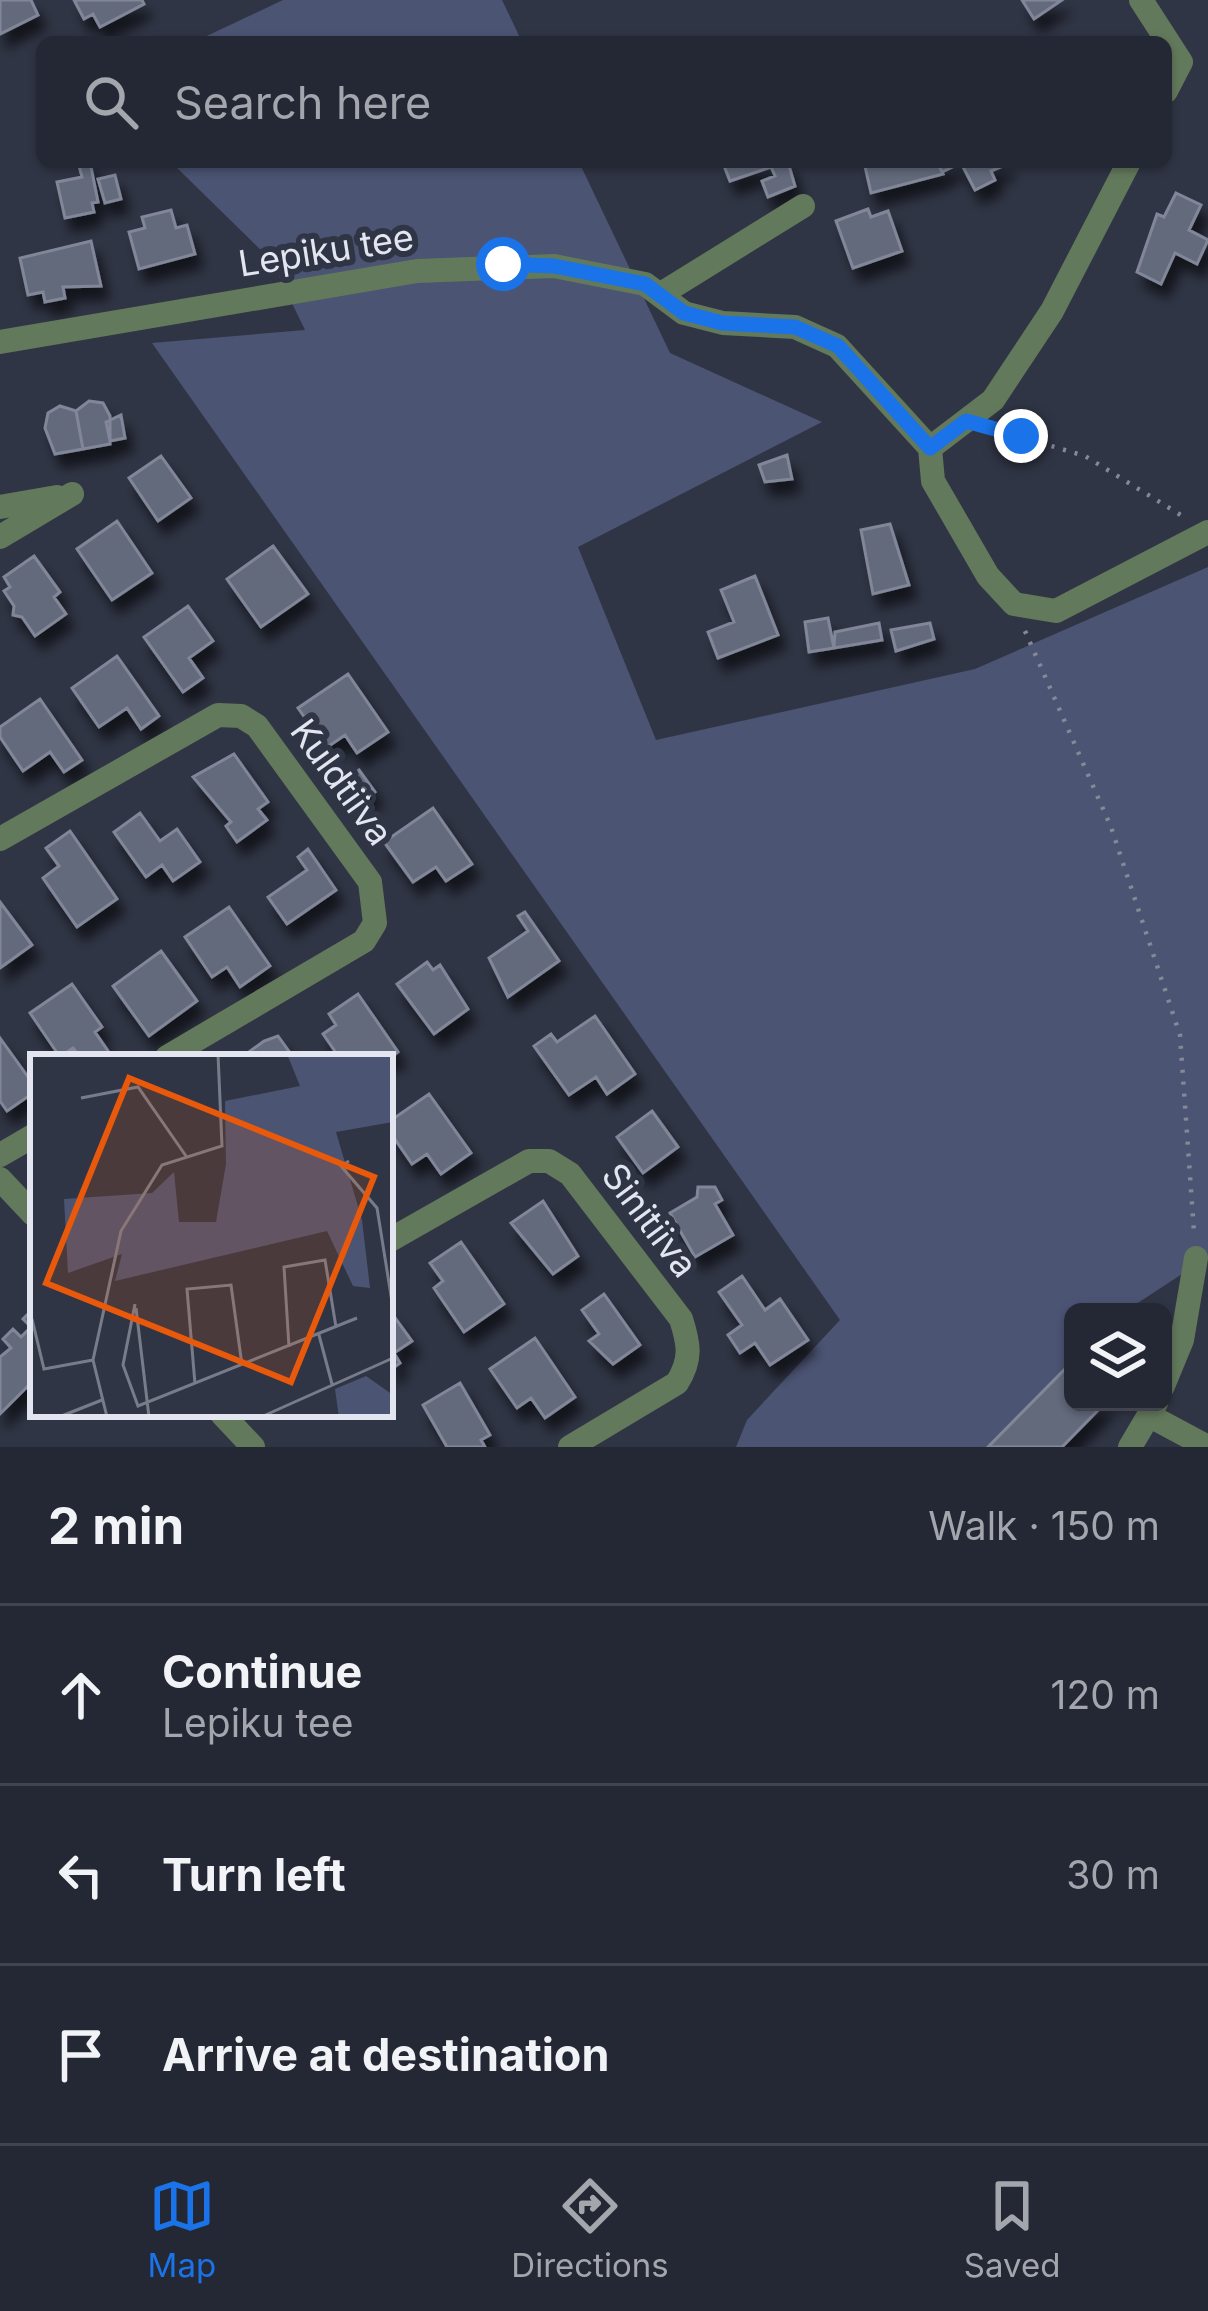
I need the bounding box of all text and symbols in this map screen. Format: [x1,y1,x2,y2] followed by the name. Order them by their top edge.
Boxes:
[36,36,1172,168] search box
[78,69,144,135] icon: search
[174,75,431,130] text: Search here
[235,214,417,286] street label: Lepiku tee
[476,237,530,291] route start
[994,409,1048,463] route end
[282,710,402,854] street label: Kuldtiiva
[30,1054,393,1417] inset map
[593,1154,707,1286] street label: Sinitiiva
[1064,1303,1172,1411] map controls
[1064,1303,1172,1411] button: layers
[48,1495,184,1556] text: 2 min
[928,1502,1160,1549] text: Walk · 150 m
[162,1644,362,1699] text: Continue
[48,1662,114,1728] icon: ahead
[1051,1671,1160,1718] text: 120 m
[162,1699,353,1746] text: Lepiku tee
[48,1842,114,1908] icon: left
[162,1847,346,1902] text: Turn left
[1066,1851,1160,1898] text: 30 m
[48,2022,114,2088] icon: arrive
[162,2027,609,2082] text: Arrive at destination
[148,2173,216,2285] tab: Map
[511,2173,669,2285] tab: Directions
[964,2173,1060,2285] tab: Saved

